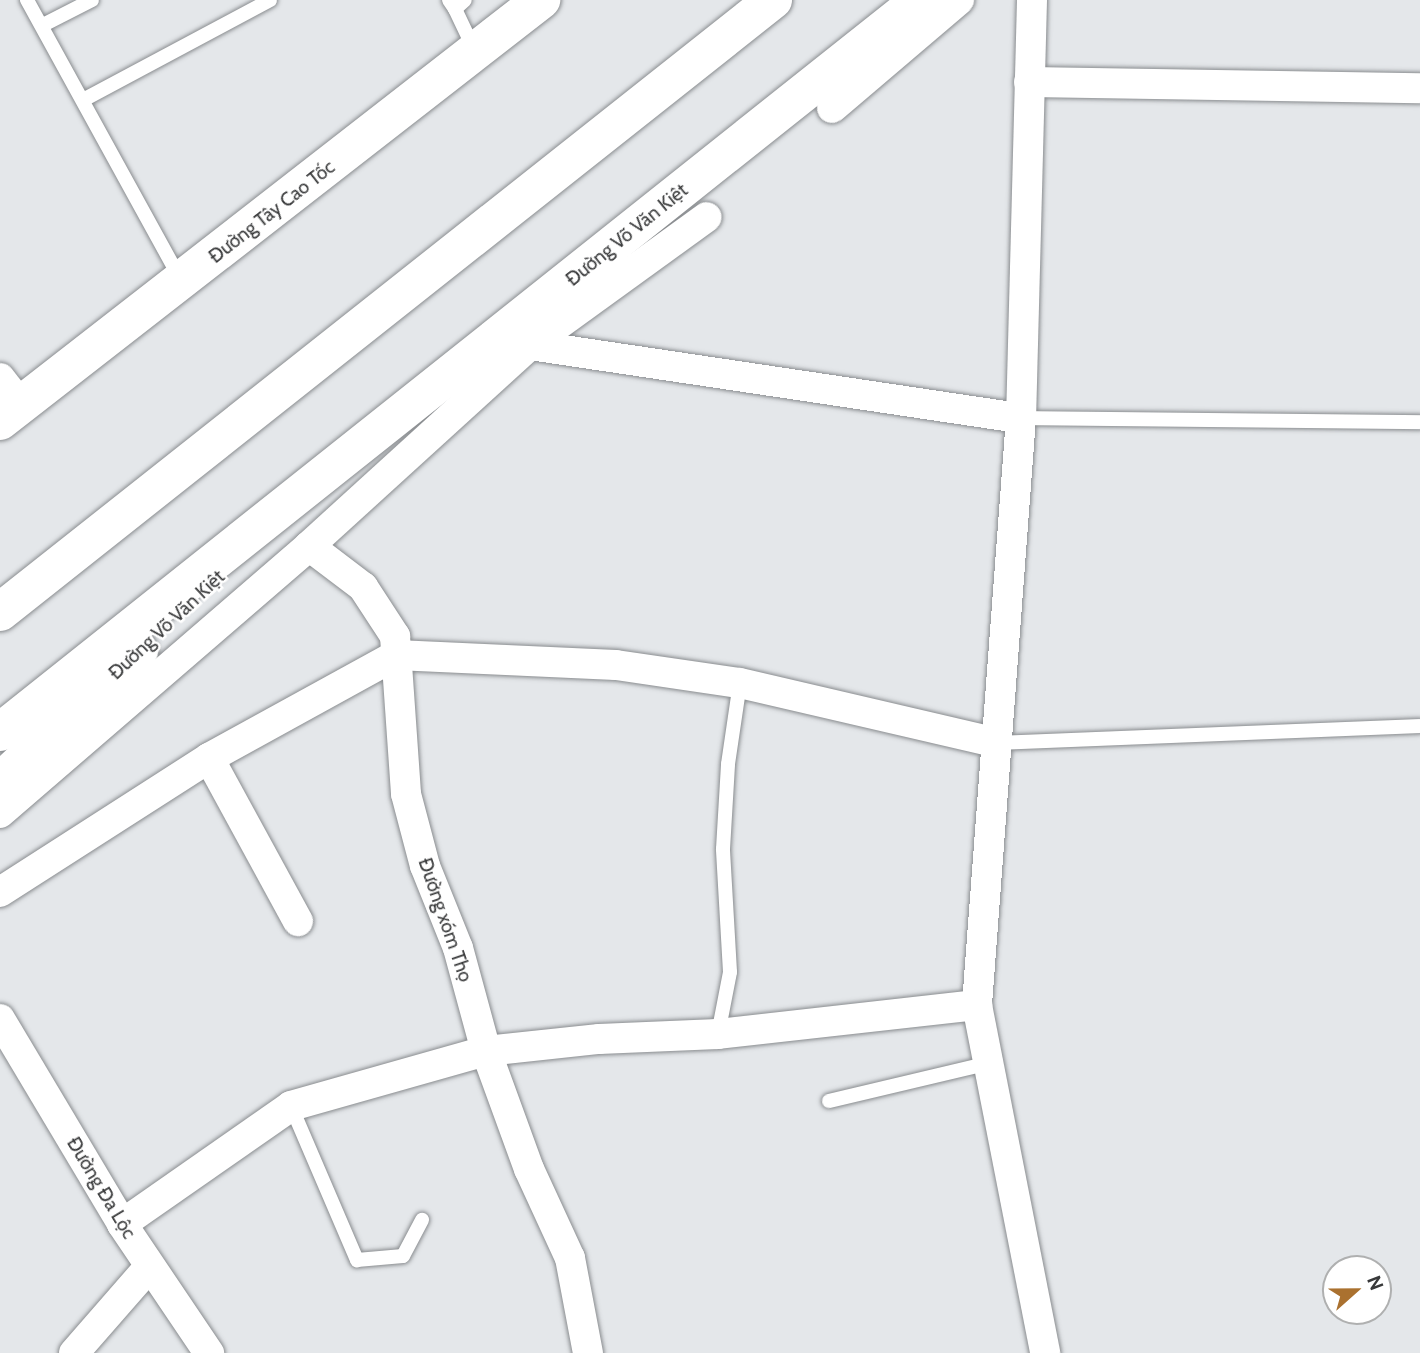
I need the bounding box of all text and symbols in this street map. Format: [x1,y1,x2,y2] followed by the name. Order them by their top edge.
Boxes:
[205,156,339,268] street label: Đường Tây Cao Tốc
[562,179,692,291] street label: Đường Võ Văn Kiệt
[104,566,230,684] street label: Đường Võ Văn Kiệt
[413,855,477,985] street label: Đường xóm Thọ
[62,1133,140,1243] street label: Đường Đa Lộc
[1322,1255,1392,1325] north arrow
[1362,1273,1388,1293] text: N

